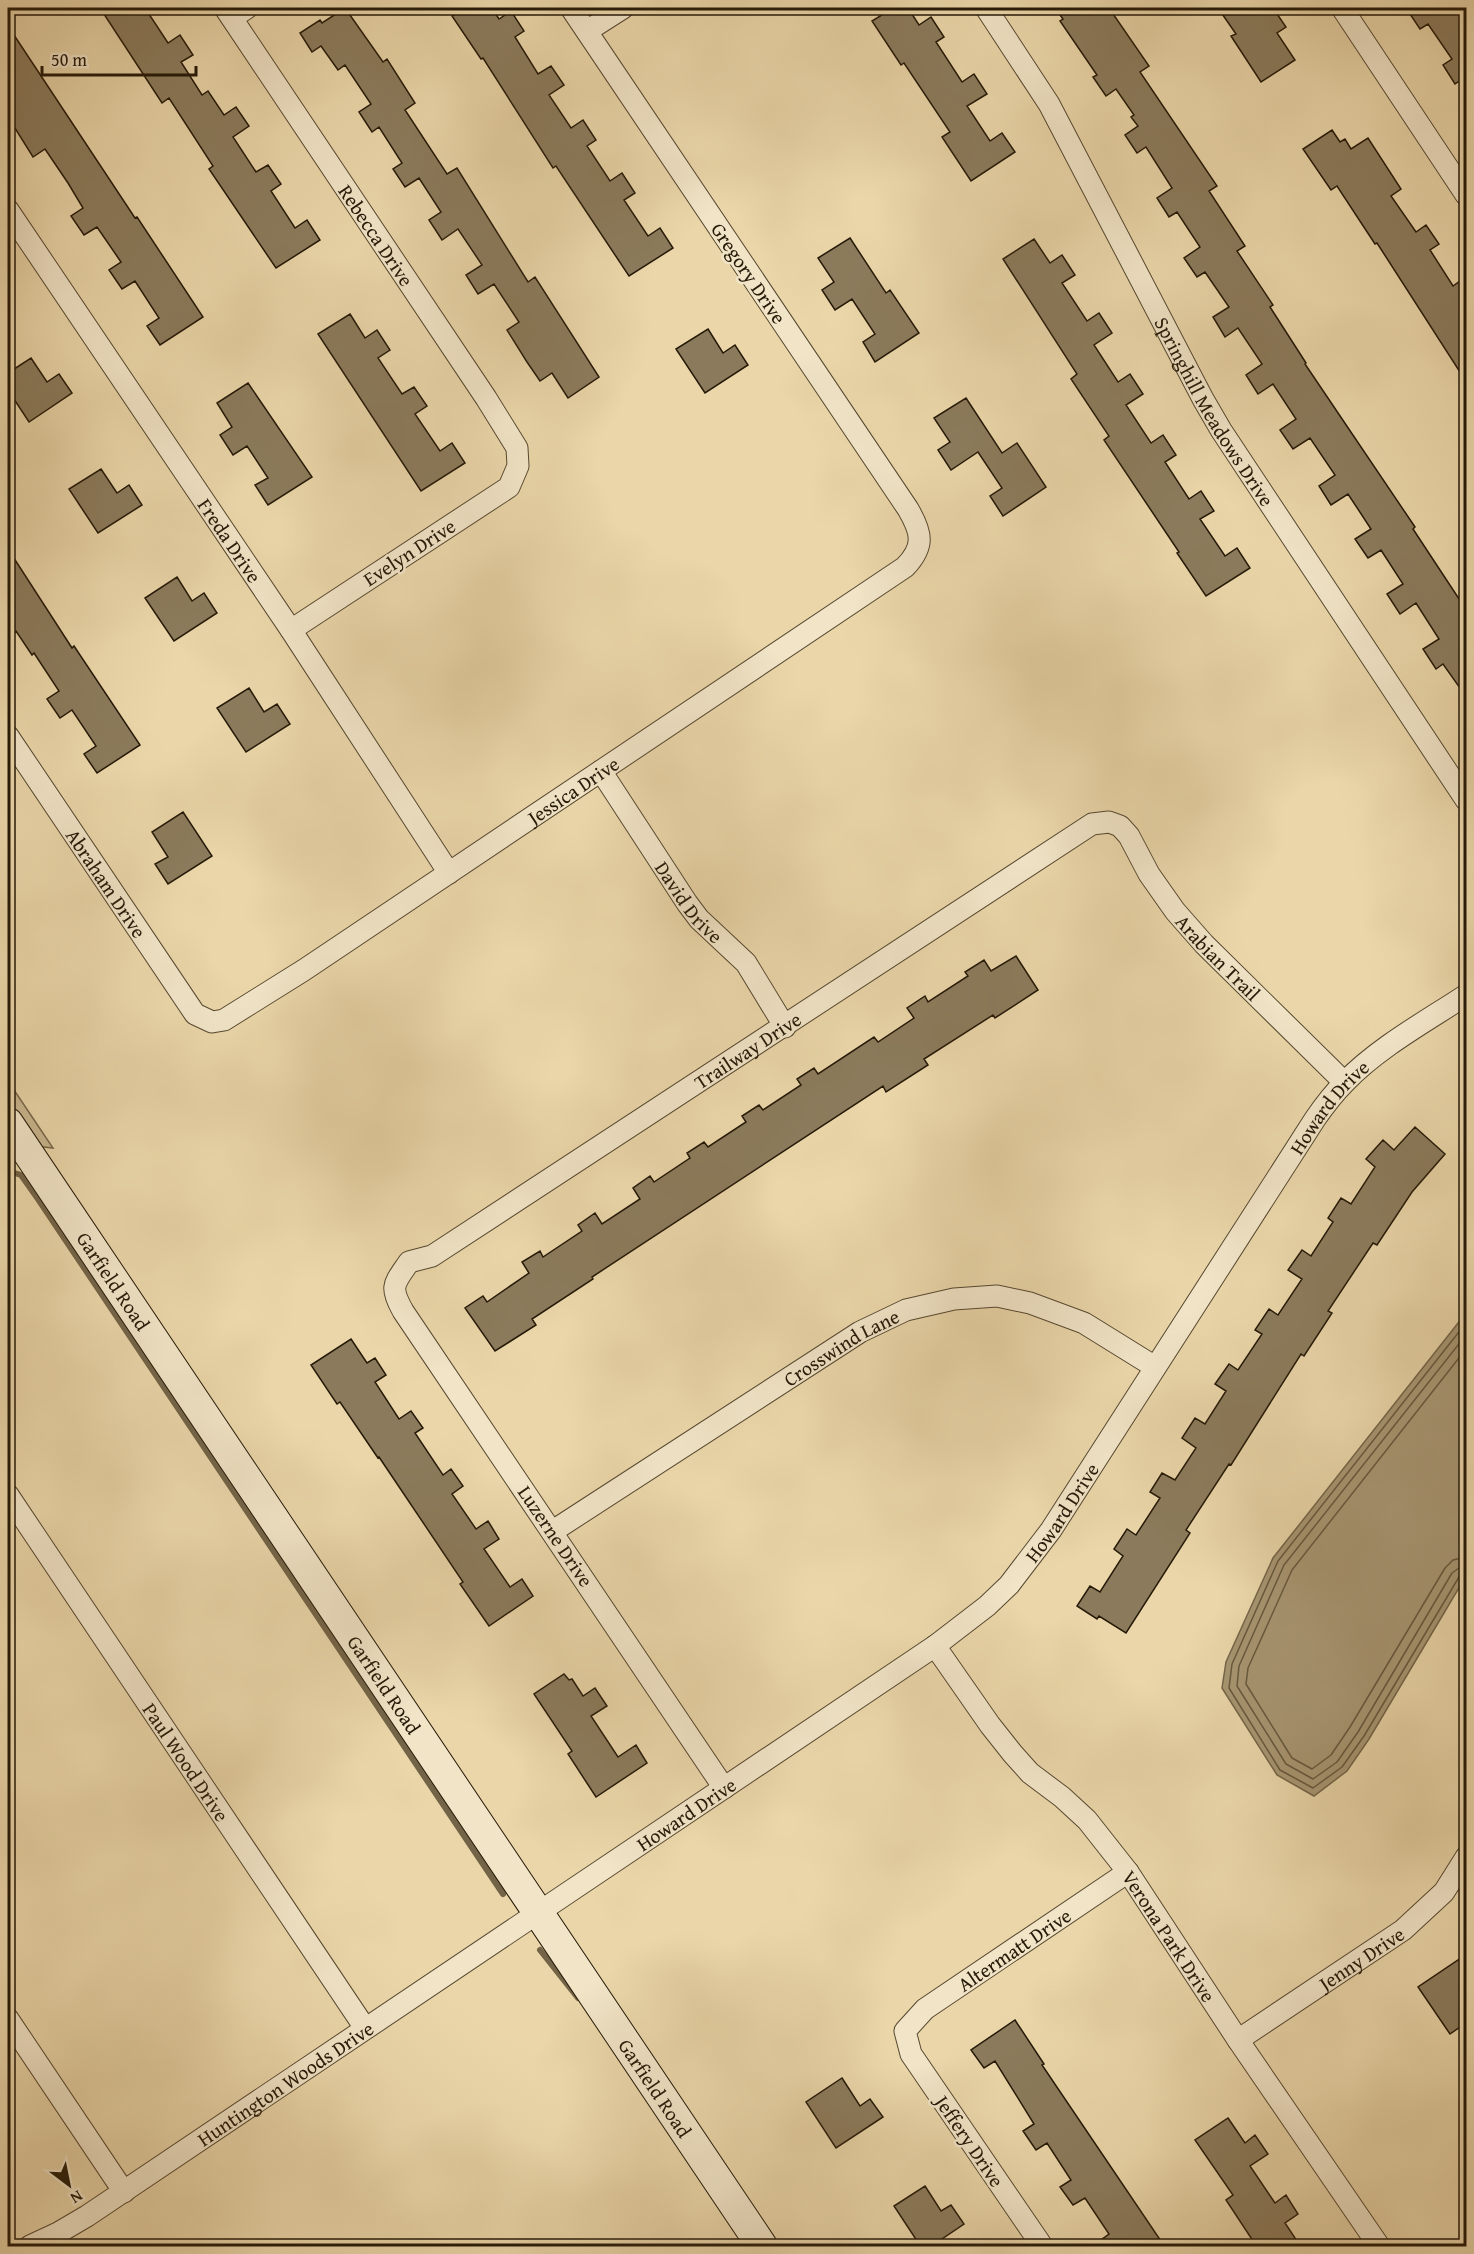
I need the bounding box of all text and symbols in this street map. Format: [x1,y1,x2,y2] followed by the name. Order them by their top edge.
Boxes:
[42,39,196,77] scale bar
[51,46,87,73] text: 50 m
[332,178,421,292] street label: Rebecca Drive
[704,216,794,330] street label: Gregory Drive
[1148,311,1282,512] street label: Springhill Meadows Drive
[191,492,269,588] street label: Freda Drive
[357,511,461,593] street label: Evelyn Drive
[519,748,624,833] street label: Jessica Drive
[60,822,154,943] street label: Abraham Drive
[649,855,730,949] street label: David Drive
[1169,907,1268,1007] street label: Arabian Trail
[688,1004,806,1095] street label: Trailway Drive
[1282,1052,1375,1160] street label: Howard Drive
[70,1226,158,1336] street label: Garfield Road
[777,1301,904,1393] street label: Crosswind Lane
[1017,1457,1105,1568] street label: Howard Drive
[511,1479,601,1593] street label: Luzerne Drive
[341,1629,429,1740] street label: Garfield Road
[136,1696,237,1827] street label: Paul Wood Drive
[630,1770,741,1857] street label: Howard Drive
[1116,1864,1224,2007] street label: Verona Park Drive
[951,1900,1076,1998] street label: Altermatt Drive
[1310,1919,1410,1999] street label: Jenny Drive
[191,2013,379,2153] street label: Huntington Woods Drive
[612,2033,700,2143] street label: Garfield Road
[927,2087,1011,2193] street label: Jeffery Drive
[39,2155,99,2215] north arrow
[66,2185,88,2211] text: N

